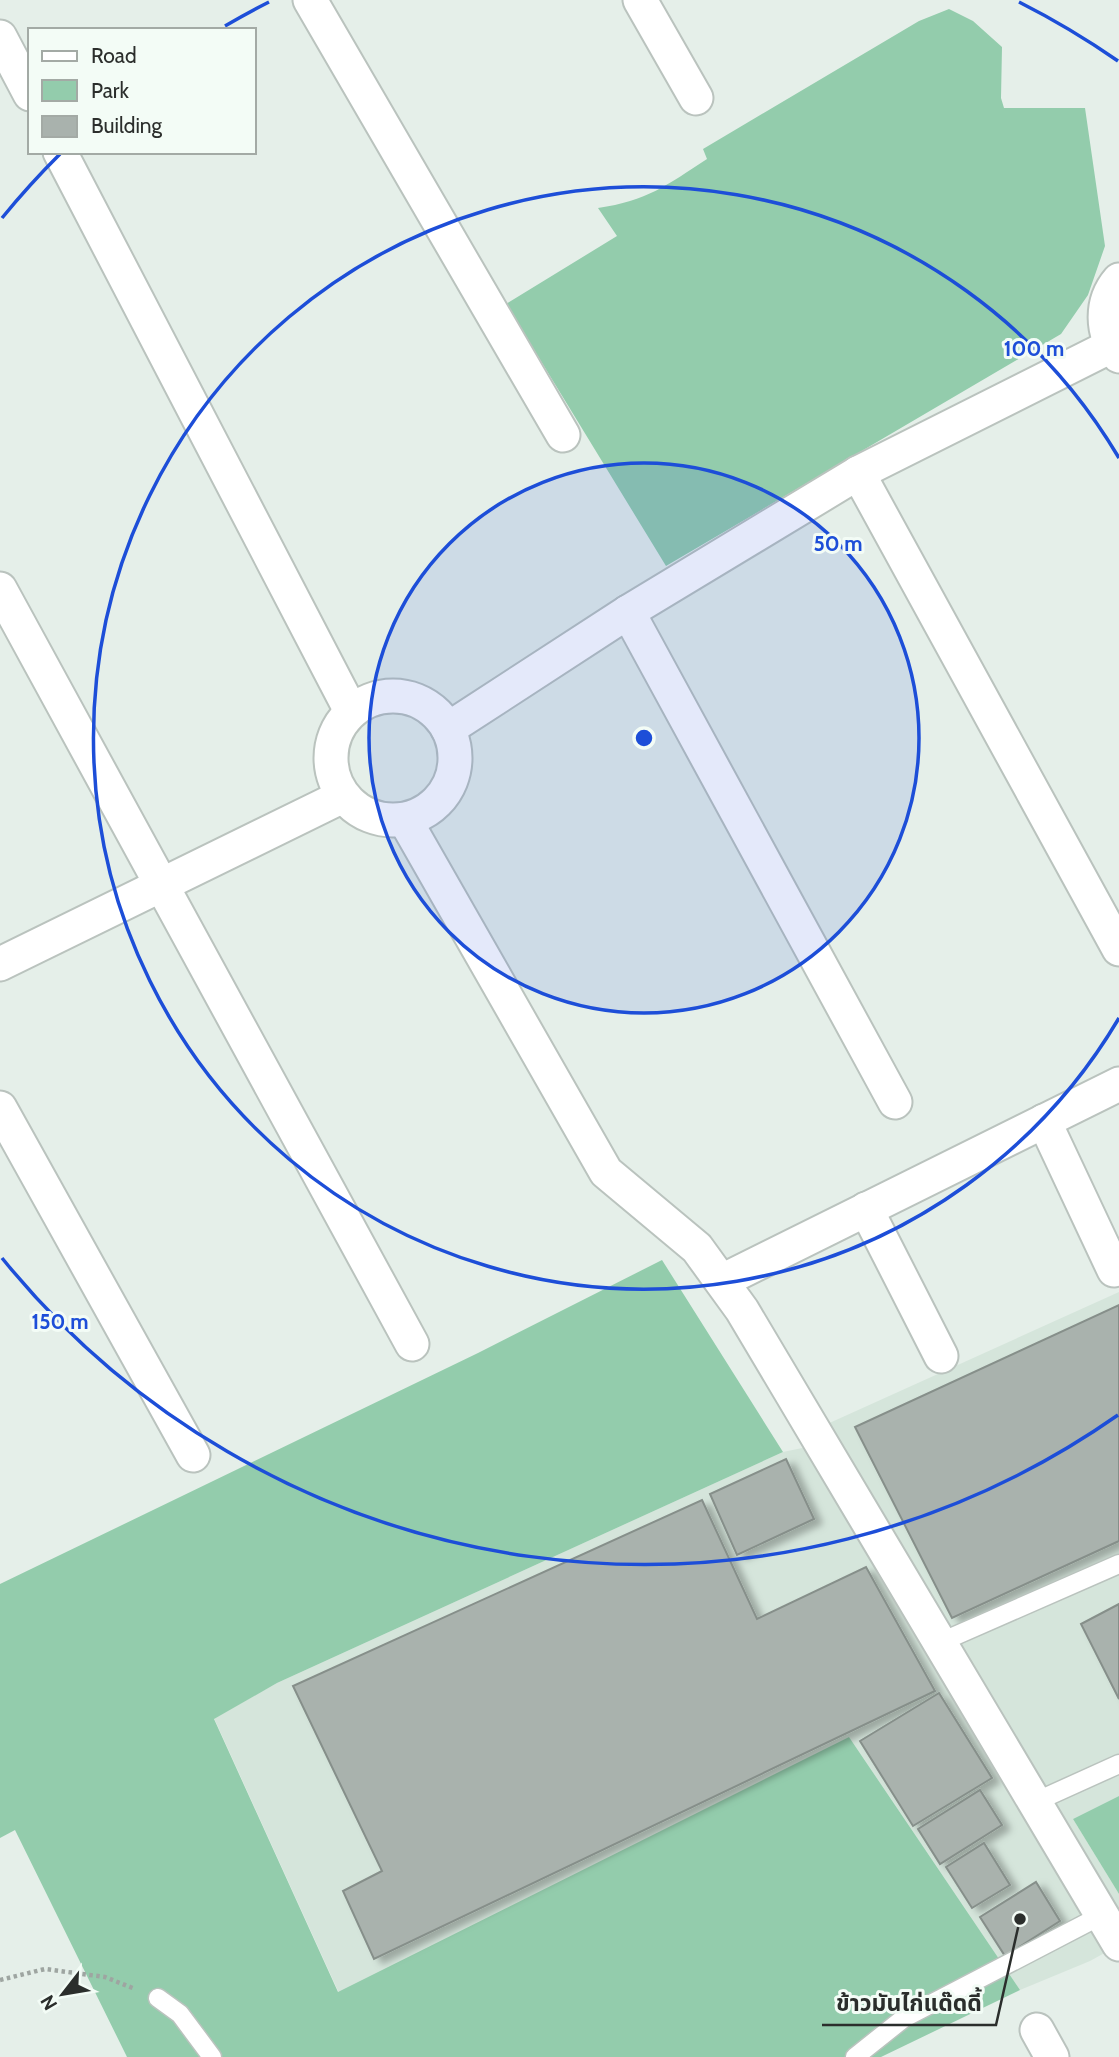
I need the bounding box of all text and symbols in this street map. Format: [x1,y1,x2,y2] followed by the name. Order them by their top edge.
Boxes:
[28,28,256,154] legend
[91,43,137,68] text: Road
[91,78,129,103] text: Park
[91,113,163,138] text: Building
[1004,336,1064,361] text: 100 m
[813,531,863,556] text: 50 m
[632,726,656,750] centre of rings
[32,1309,88,1334] text: 150 m
[28,1959,98,2029] north arrow
[822,1981,996,2025] callout: ข้าวมันไก่แด๊ดดี้
[836,1987,983,2017] text: ข้าวมันไก่แด๊ดดี้
[36,1991,62,2014] text: N

